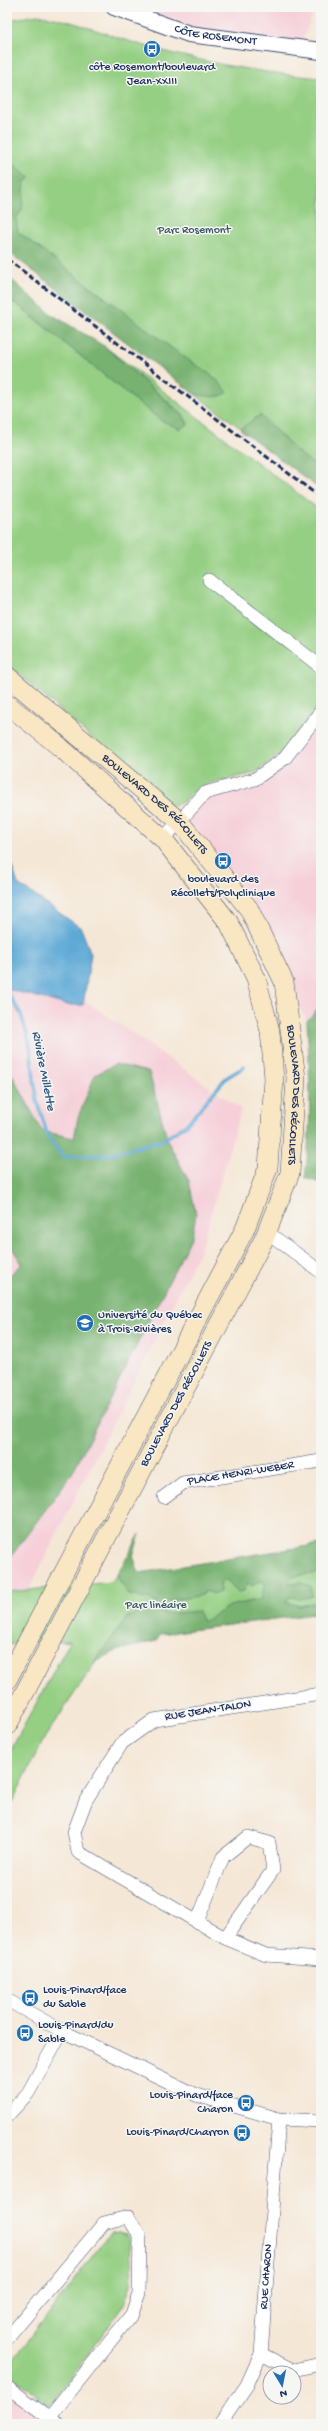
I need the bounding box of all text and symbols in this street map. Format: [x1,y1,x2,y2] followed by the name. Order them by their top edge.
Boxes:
[172,22,259,50] street label: CÔTE ROSEMONT
[142,39,162,59] bus stop icon: côte Rosemont/boulevard Jean-XXIII
[89,61,216,89] place label: côte Rosemont/boulevard Jean-XXIII
[157,224,232,238] park label: Parc Rosemont
[98,751,211,858] street label: BOULEVARD DES RÉCOLLETS
[213,851,233,871] bus stop icon: boulevard des Récollets/Polyclinique
[171,873,276,901] place label: boulevard des Récollets/Polyclinique
[282,1023,303,1166] street label: BOULEVARD DES RÉCOLLETS
[28,1030,58,1113] water label: Rivière Millette
[98,1309,203,1337] place label: Université du Québec à Trois-Rivières
[75,1313,95,1333] school or university icon: Université du Québec à Trois-Rivières
[137,1338,216,1470] street label: BOULEVARD DES RÉCOLLETS
[185,1458,296,1489] street label: PLACE HENRI-WEBER
[124,1599,187,1613] park label: Parc linéaire
[164,1697,252,1725] street label: RUE JEAN-TALON
[43,1984,127,2012] place label: Louis-Pinard/face du Sable
[20,1988,40,2008] bus stop icon: Louis-Pinard/face du Sable
[38,2019,114,2047] place label: Louis-Pinard/du Sable
[15,2023,35,2043] bus stop icon: Louis-Pinard/du Sable
[150,2089,234,2117] place label: Louis-Pinard/face Charon
[236,2093,256,2113] bus stop icon: Louis-Pinard/face Charon
[232,2123,252,2143] bus stop icon: Louis-Pinard/Charron
[126,2126,229,2140] place label: Louis-Pinard/Charron
[257,2243,276,2310] street label: RUE CHARON
[262,2365,302,2405] north arrow
[279,2386,288,2399] text: N

